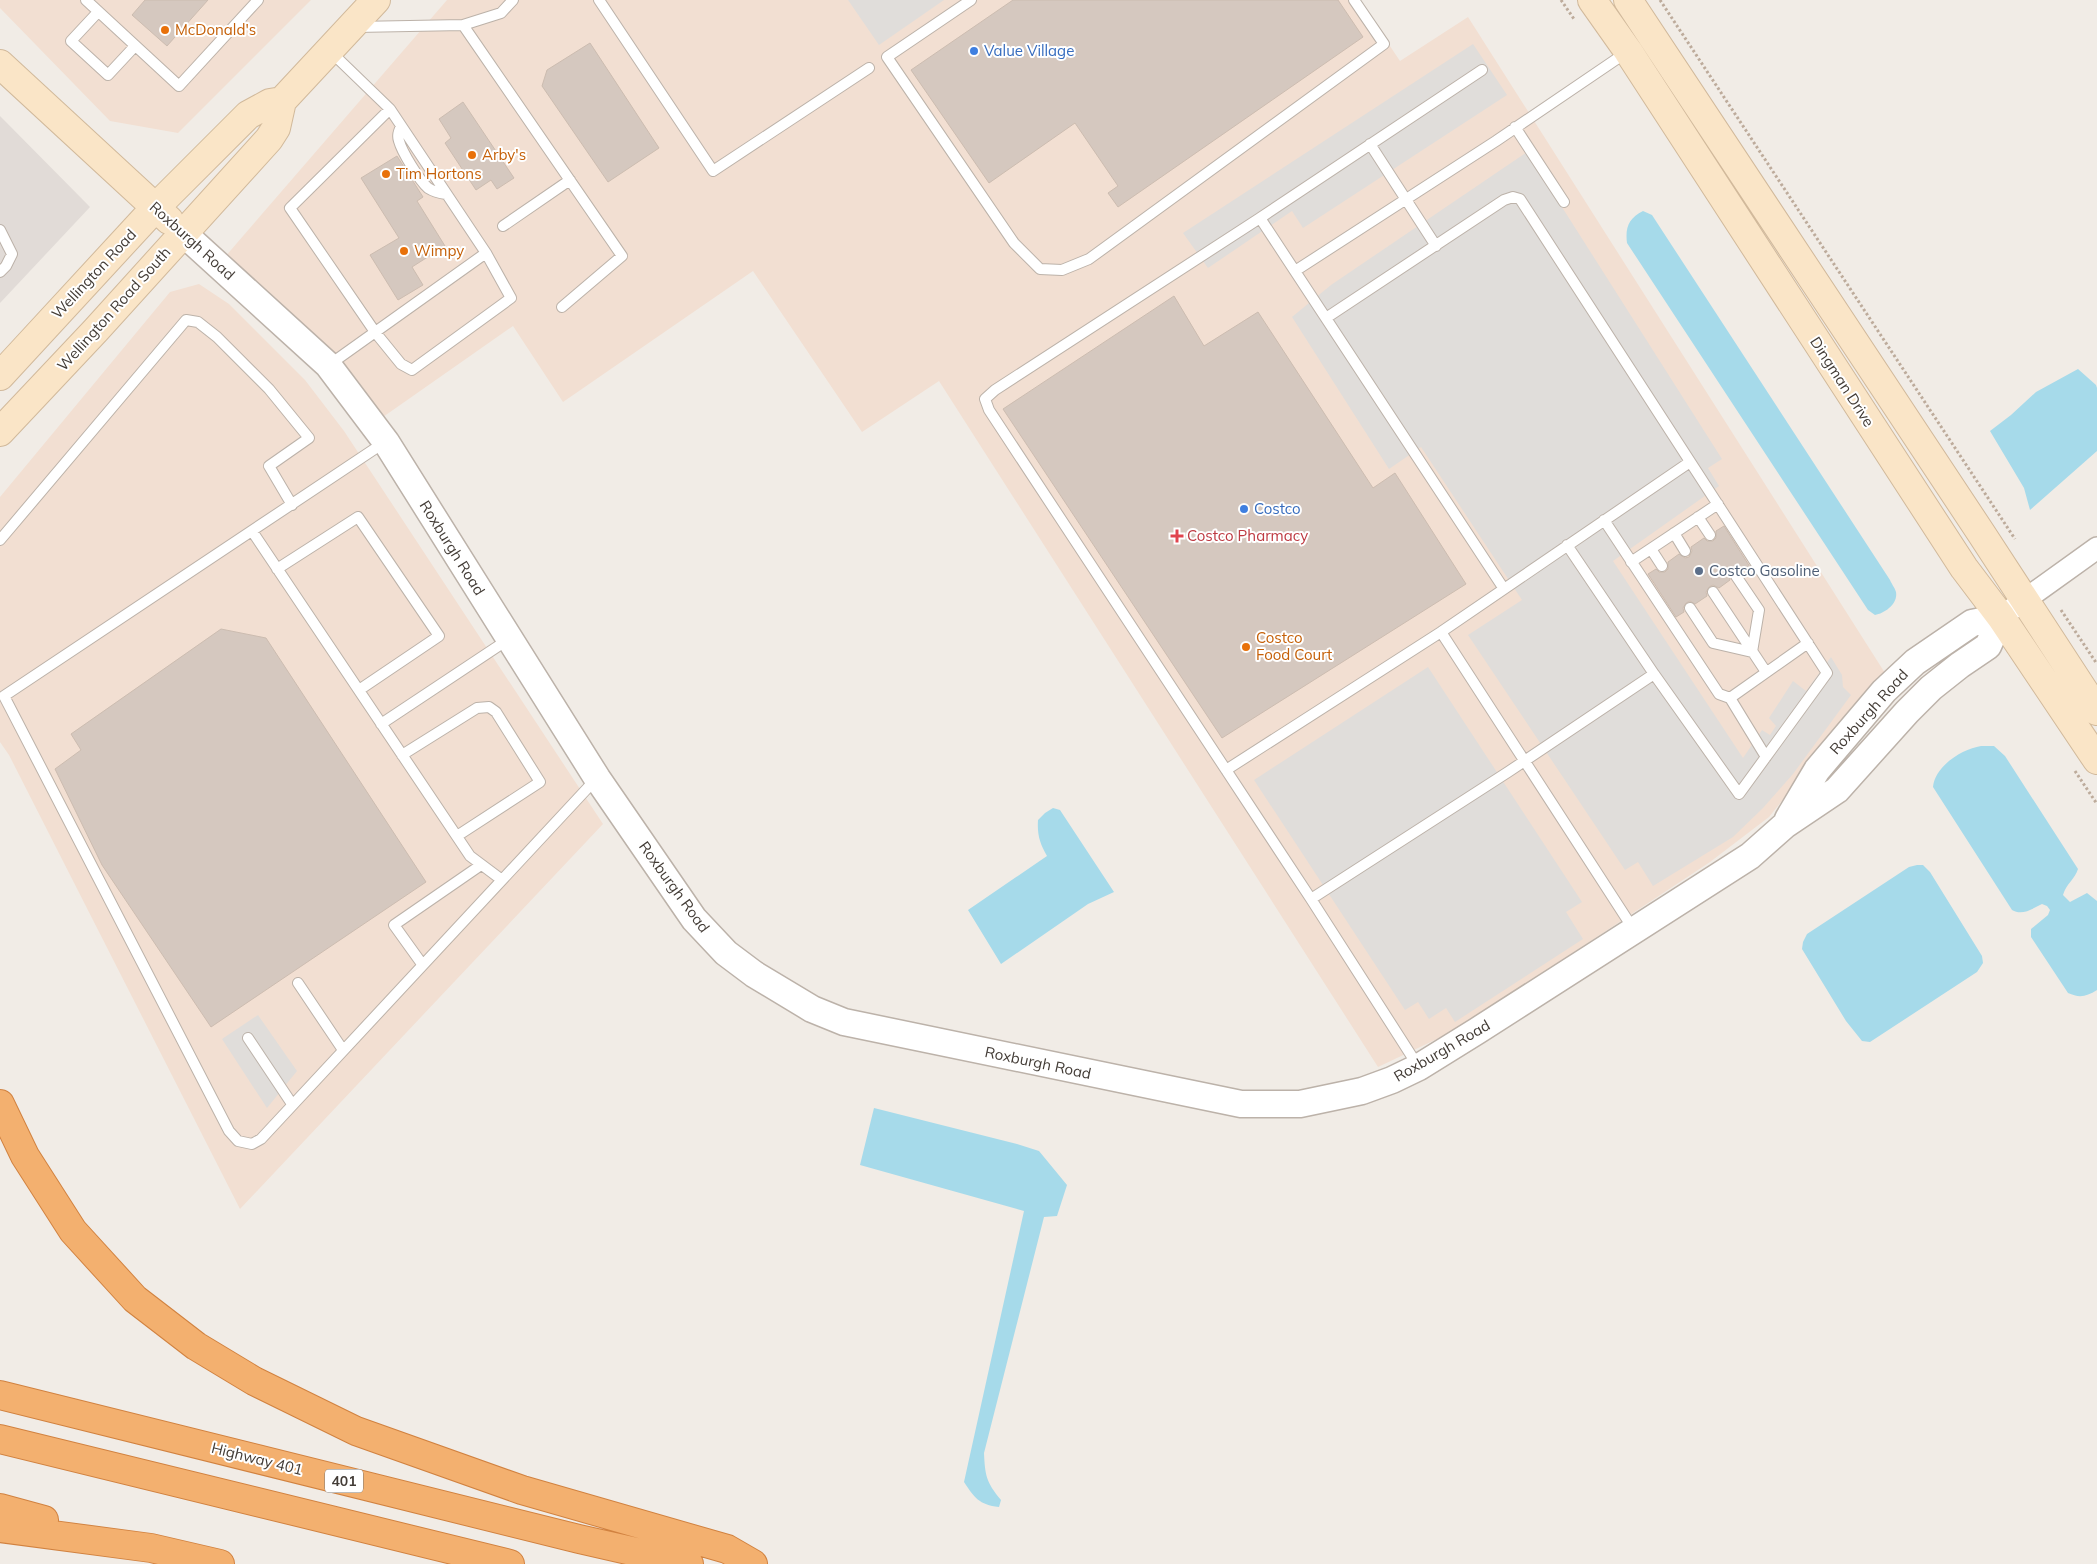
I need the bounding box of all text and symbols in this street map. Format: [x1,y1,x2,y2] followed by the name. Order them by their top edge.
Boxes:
[175,20,256,39] place label: McDonald's
[159,24,171,36] marker: McDonald's
[984,41,1074,60] place label: Value Village
[968,45,980,57] marker: Value Village
[482,145,526,164] place label: Arby's
[466,149,478,161] marker: Arby's
[396,164,482,183] place label: Tim Hortons
[380,168,392,180] marker: Tim Hortons
[146,197,239,284] street label: Roxburgh Road
[47,225,140,322] street label: Wellington Road
[414,241,464,260] place label: Wimpy
[53,243,174,375] street label: Wellington Road South
[398,245,410,257] marker: Wimpy
[1806,333,1879,430] street label: Dingman Drive
[416,497,489,599] street label: Roxburgh Road
[1254,499,1301,518] place label: Costco
[1238,503,1250,515] marker: Costco
[1187,526,1308,545] place label: Costco Pharmacy
[1171,530,1183,542] marker: Costco Pharmacy
[1709,561,1820,580] place label: Costco Gasoline
[1693,565,1705,577] marker: Costco Gasoline
[1256,628,1332,664] place label: Costco Food Court
[1240,641,1252,653] marker: Costco Food Court
[1825,665,1912,758] street label: Roxburgh Road
[635,837,714,936] street label: Roxburgh Road
[1390,1015,1493,1086] street label: Roxburgh Road
[983,1042,1093,1083] street label: Roxburgh Road
[209,1438,305,1479] street label: Highway 401
[325,1470,363,1492] road number: 401

